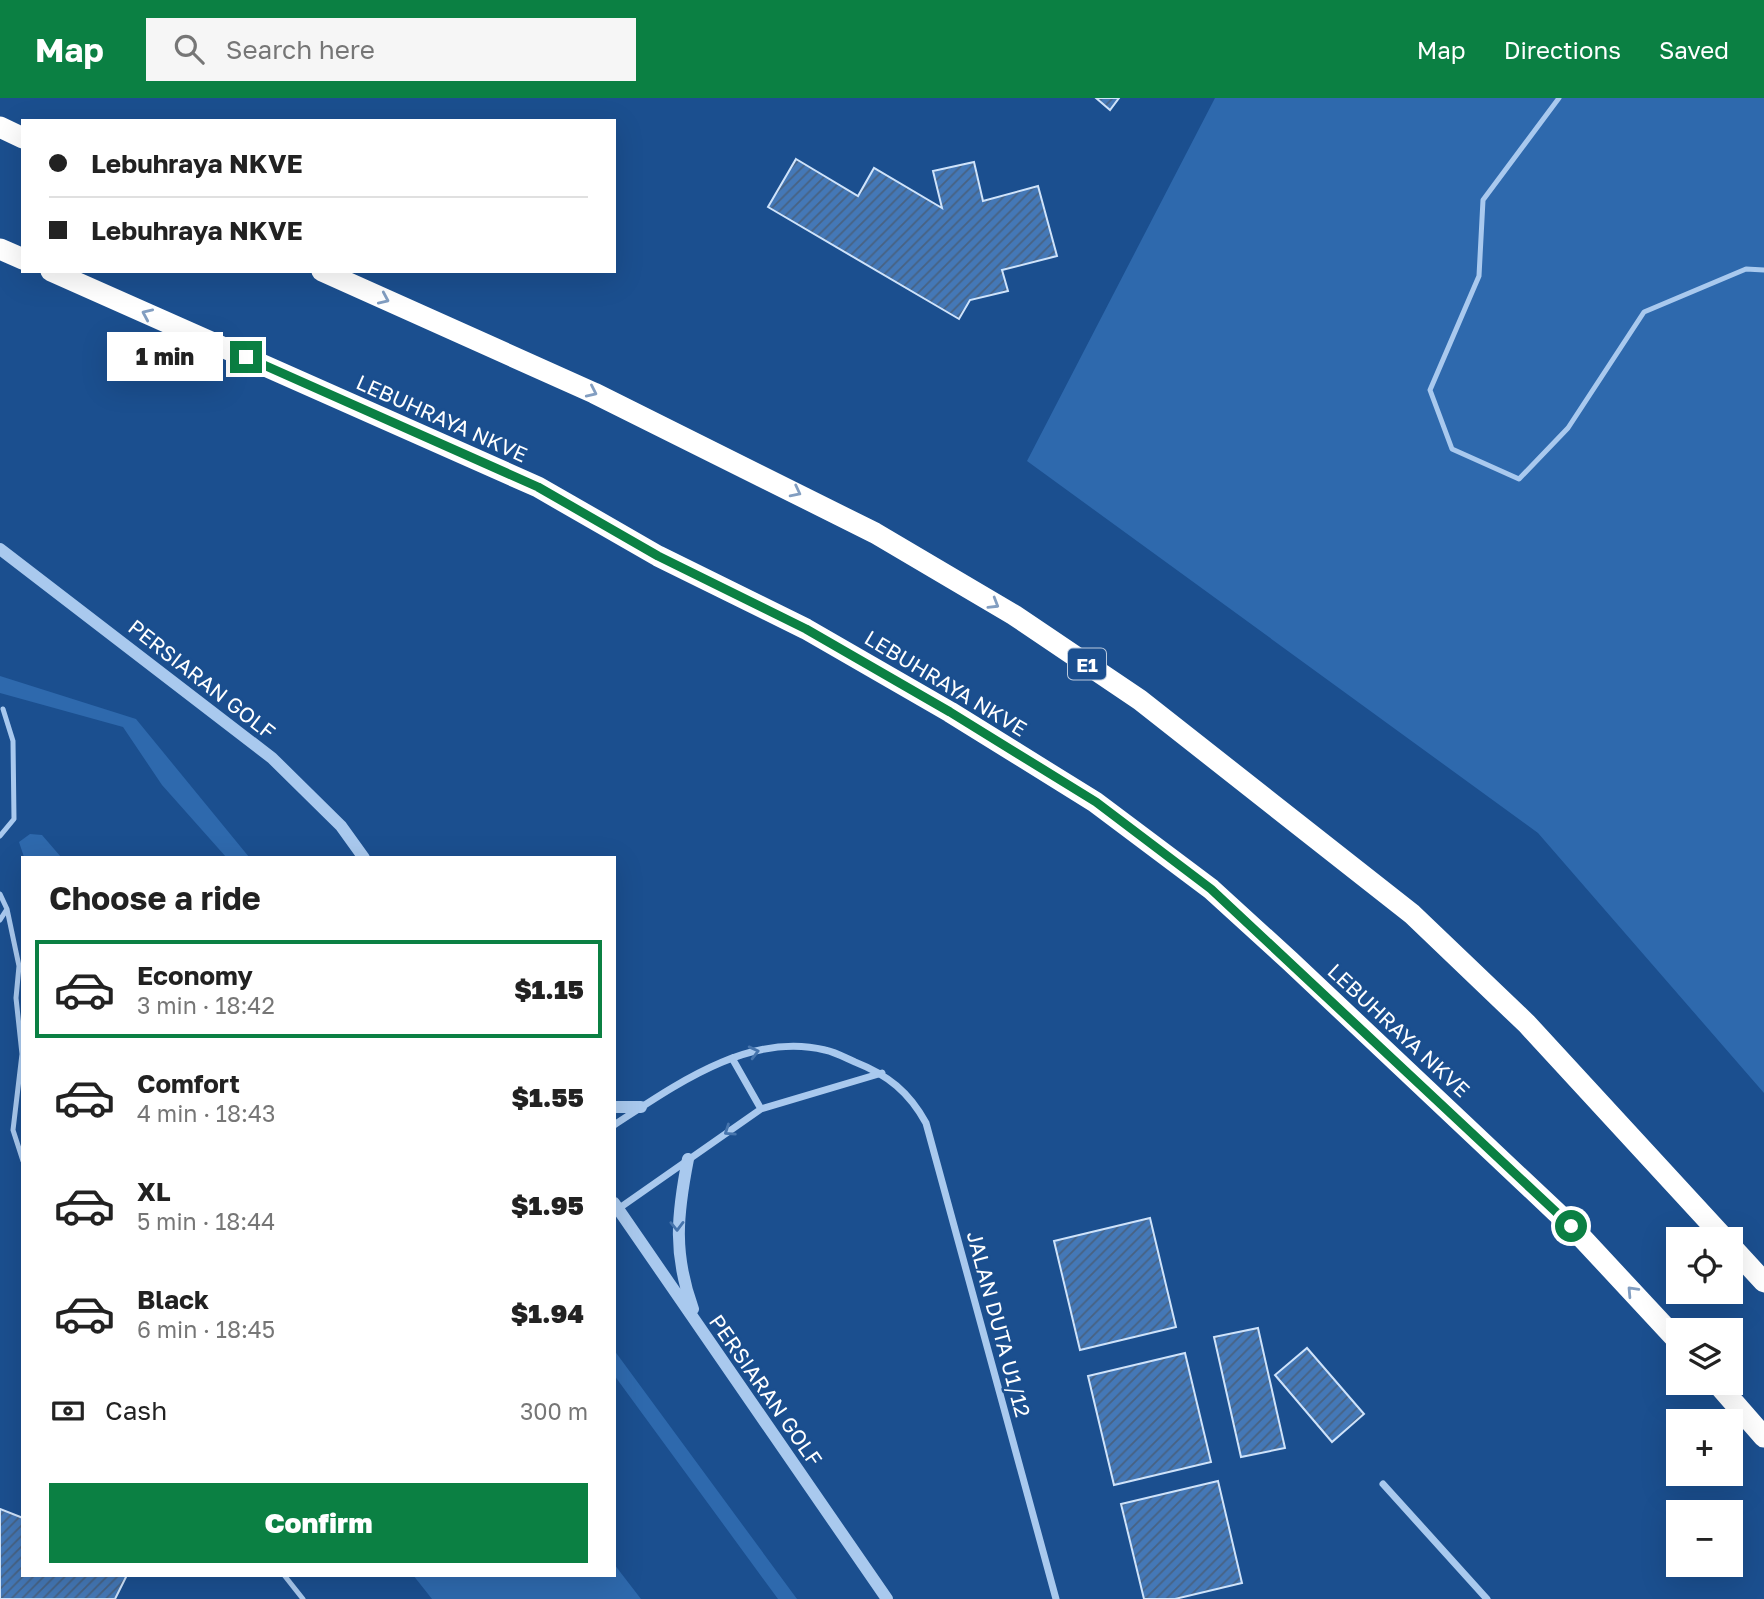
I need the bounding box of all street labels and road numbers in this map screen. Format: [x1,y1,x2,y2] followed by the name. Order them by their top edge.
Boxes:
[352,369,532,467] street label: LEBUHRAYA NKVE
[123,614,281,744] street label: PERSIARAN GOLF
[860,624,1032,742] street label: LEBUHRAYA NKVE
[1068,649,1106,680] road number: E1
[1323,958,1475,1102] street label: LEBUHRAYA NKVE
[962,1228,1036,1420] street label: JALAN DUTA U1/12
[704,1309,828,1471] street label: PERSIARAN GOLF

